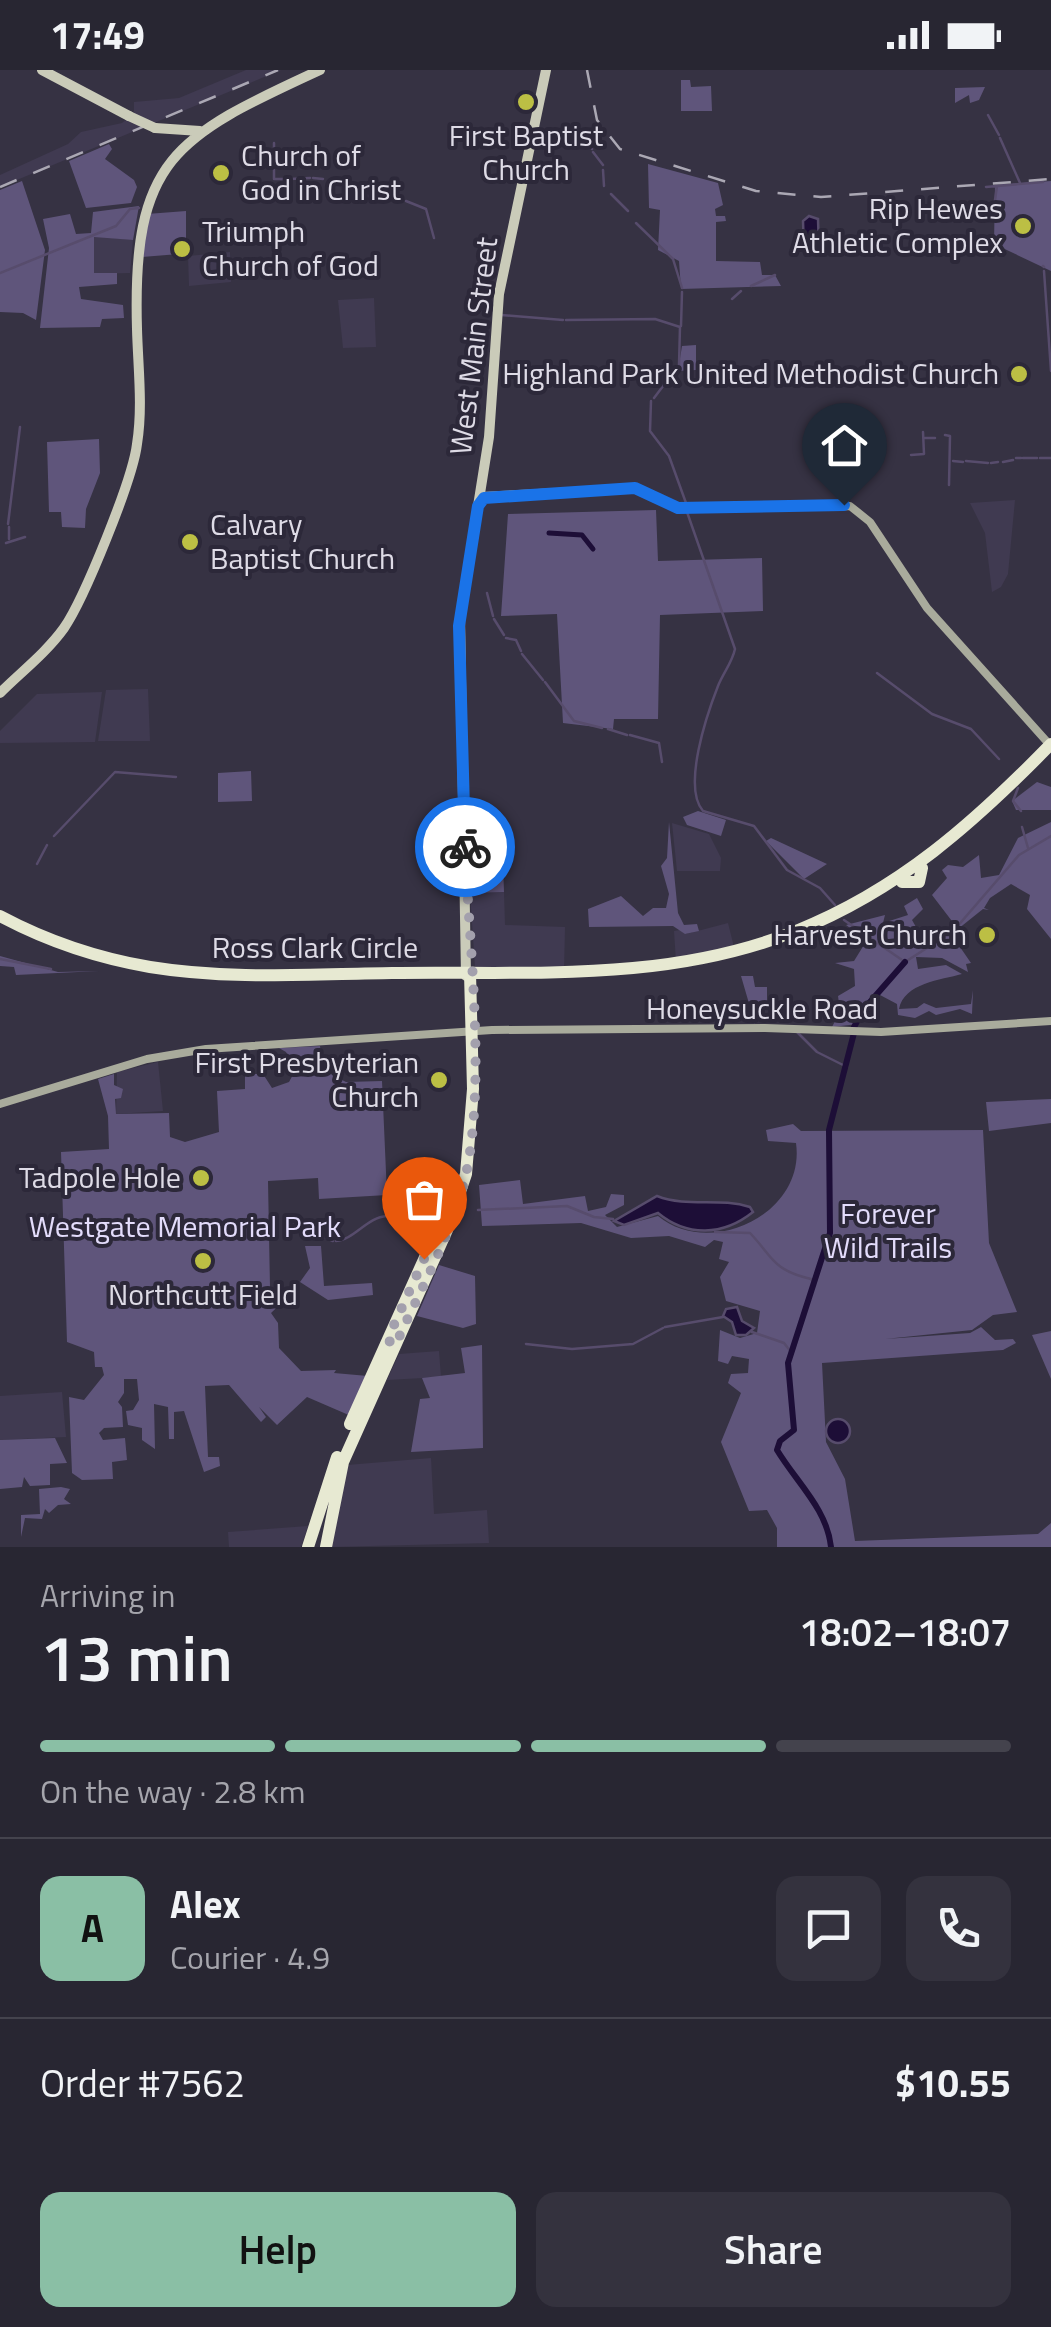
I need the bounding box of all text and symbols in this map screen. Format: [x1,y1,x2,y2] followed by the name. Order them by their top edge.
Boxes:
[50,6,145,64] text: 17:49
[515,91,537,113] marker: First Baptist Church
[449,112,604,192] place label: First Baptist Church
[241,132,401,212] place label: Church of God in Christ
[210,162,232,184] marker: Church of God in Christ
[792,185,1003,265] place label: Rip Hewes Athletic Complex
[202,208,379,288] place label: Triumph Church of God
[1012,215,1034,237] marker: Rip Hewes Athletic Complex
[437,234,509,457] street label: West Main Street
[171,238,193,260] marker: Triumph Church of God
[502,350,999,396] place label: Highland Park United Methodist Church
[1008,363,1030,385] marker: Highland Park United Methodist Church
[802,403,887,506] pin
[817,418,872,473] icon: home
[210,501,395,581] place label: Calvary Baptist Church
[179,531,201,553] marker: Calvary Baptist Church
[415,797,515,897] courier
[438,820,493,875] icon: bike
[773,911,967,957] place label: Harvest Church
[212,924,418,970] street label: Ross Clark Circle
[976,924,998,946] marker: Harvest Church
[646,985,878,1031] street label: Honeysuckle Road
[194,1039,419,1119] place label: First Presbyterian Church
[428,1069,450,1091] marker: First Presbyterian Church
[19,1154,181,1200] place label: Tadpole Hole
[382,1157,467,1260] pin
[190,1167,212,1189] marker: Tadpole Hole
[397,1172,452,1227] icon: bag
[824,1190,952,1270] park label: Forever Wild Trails
[29,1203,341,1249] park label: Westgate Memorial Park
[192,1250,214,1272] marker: Northcutt Field
[108,1271,298,1317] place label: Northcutt Field
[40,1571,176,1619] text: Arriving in
[799,1603,1011,1661] text: 18:02–18:07
[40,1607,233,1706] text: 13 min
[40,1767,305,1815] text: On the way · 2.8 km
[170,1875,241,1933] text: Alex
[776,1876,881,1981] button: chat
[906,1876,1011,1981] button: phone
[81,1899,104,1957] text: A
[170,1933,330,1981] text: Courier · 4.9
[40,2054,245,2112] text: Order #7562
[895,2054,1011,2112] text: $10.55
[40,2192,516,2307] button: Help
[536,2192,1011,2307] button: Share

